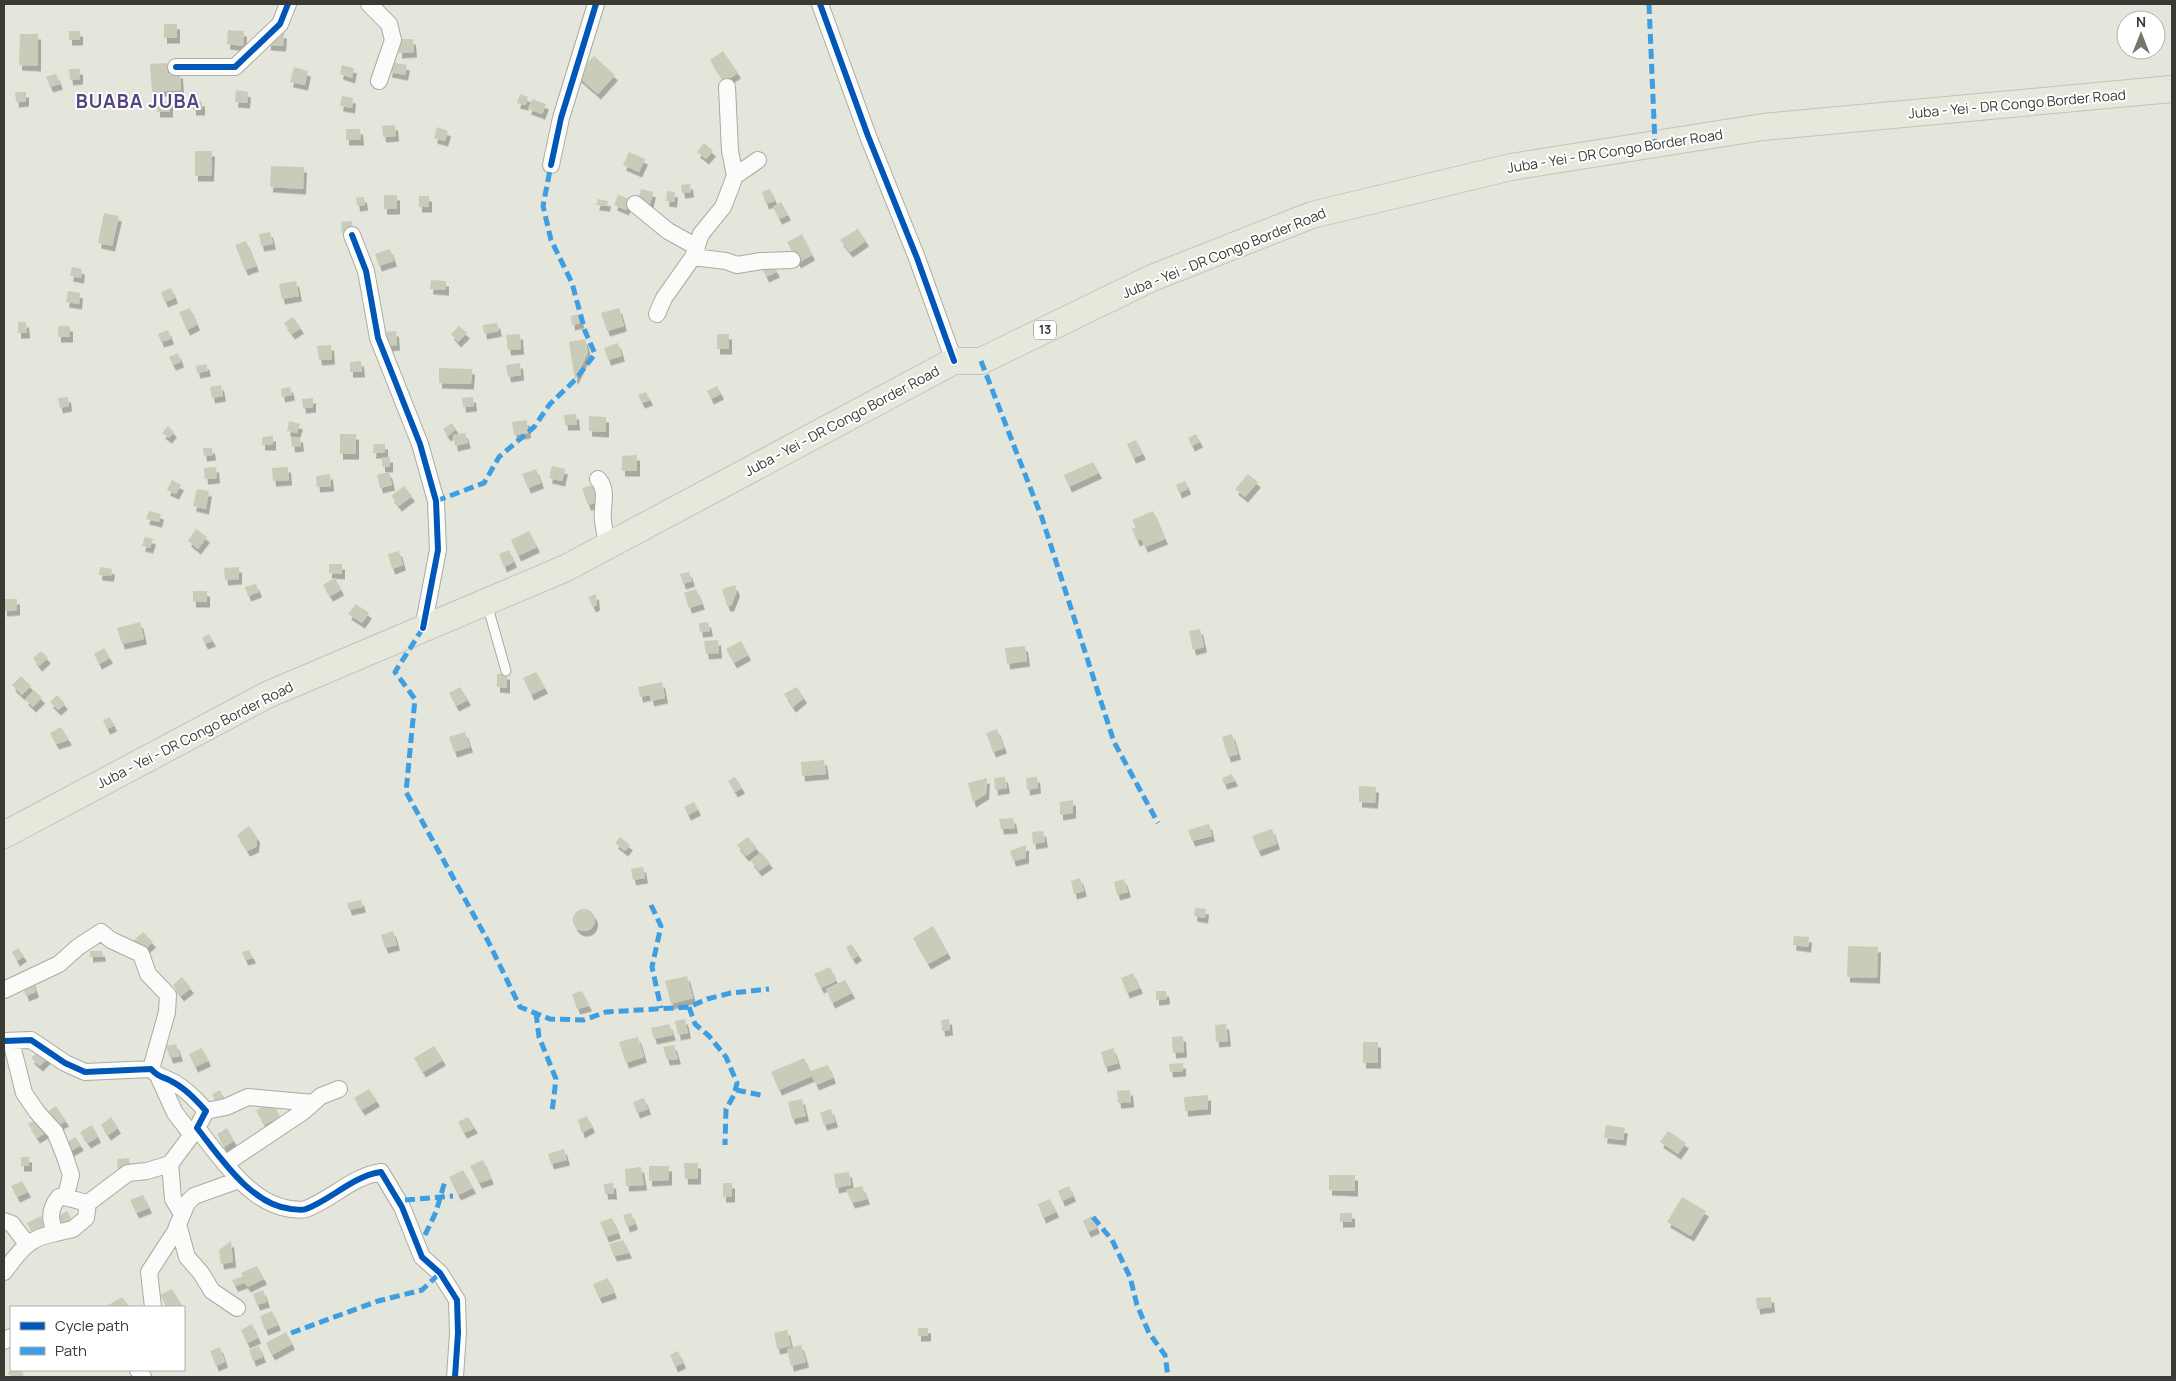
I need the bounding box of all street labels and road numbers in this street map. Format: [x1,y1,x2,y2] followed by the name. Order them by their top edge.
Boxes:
[1907,85,2126,122] street label: Juba - Yei - DR Congo Border Road
[1506,124,1724,177] street label: Juba - Yei - DR Congo Border Road
[1119,203,1329,302] street label: Juba - Yei - DR Congo Border Road
[1034,320,1056,340] road number: 13
[741,361,943,480] street label: Juba - Yei - DR Congo Border Road
[93,677,296,793] street label: Juba - Yei - DR Congo Border Road

